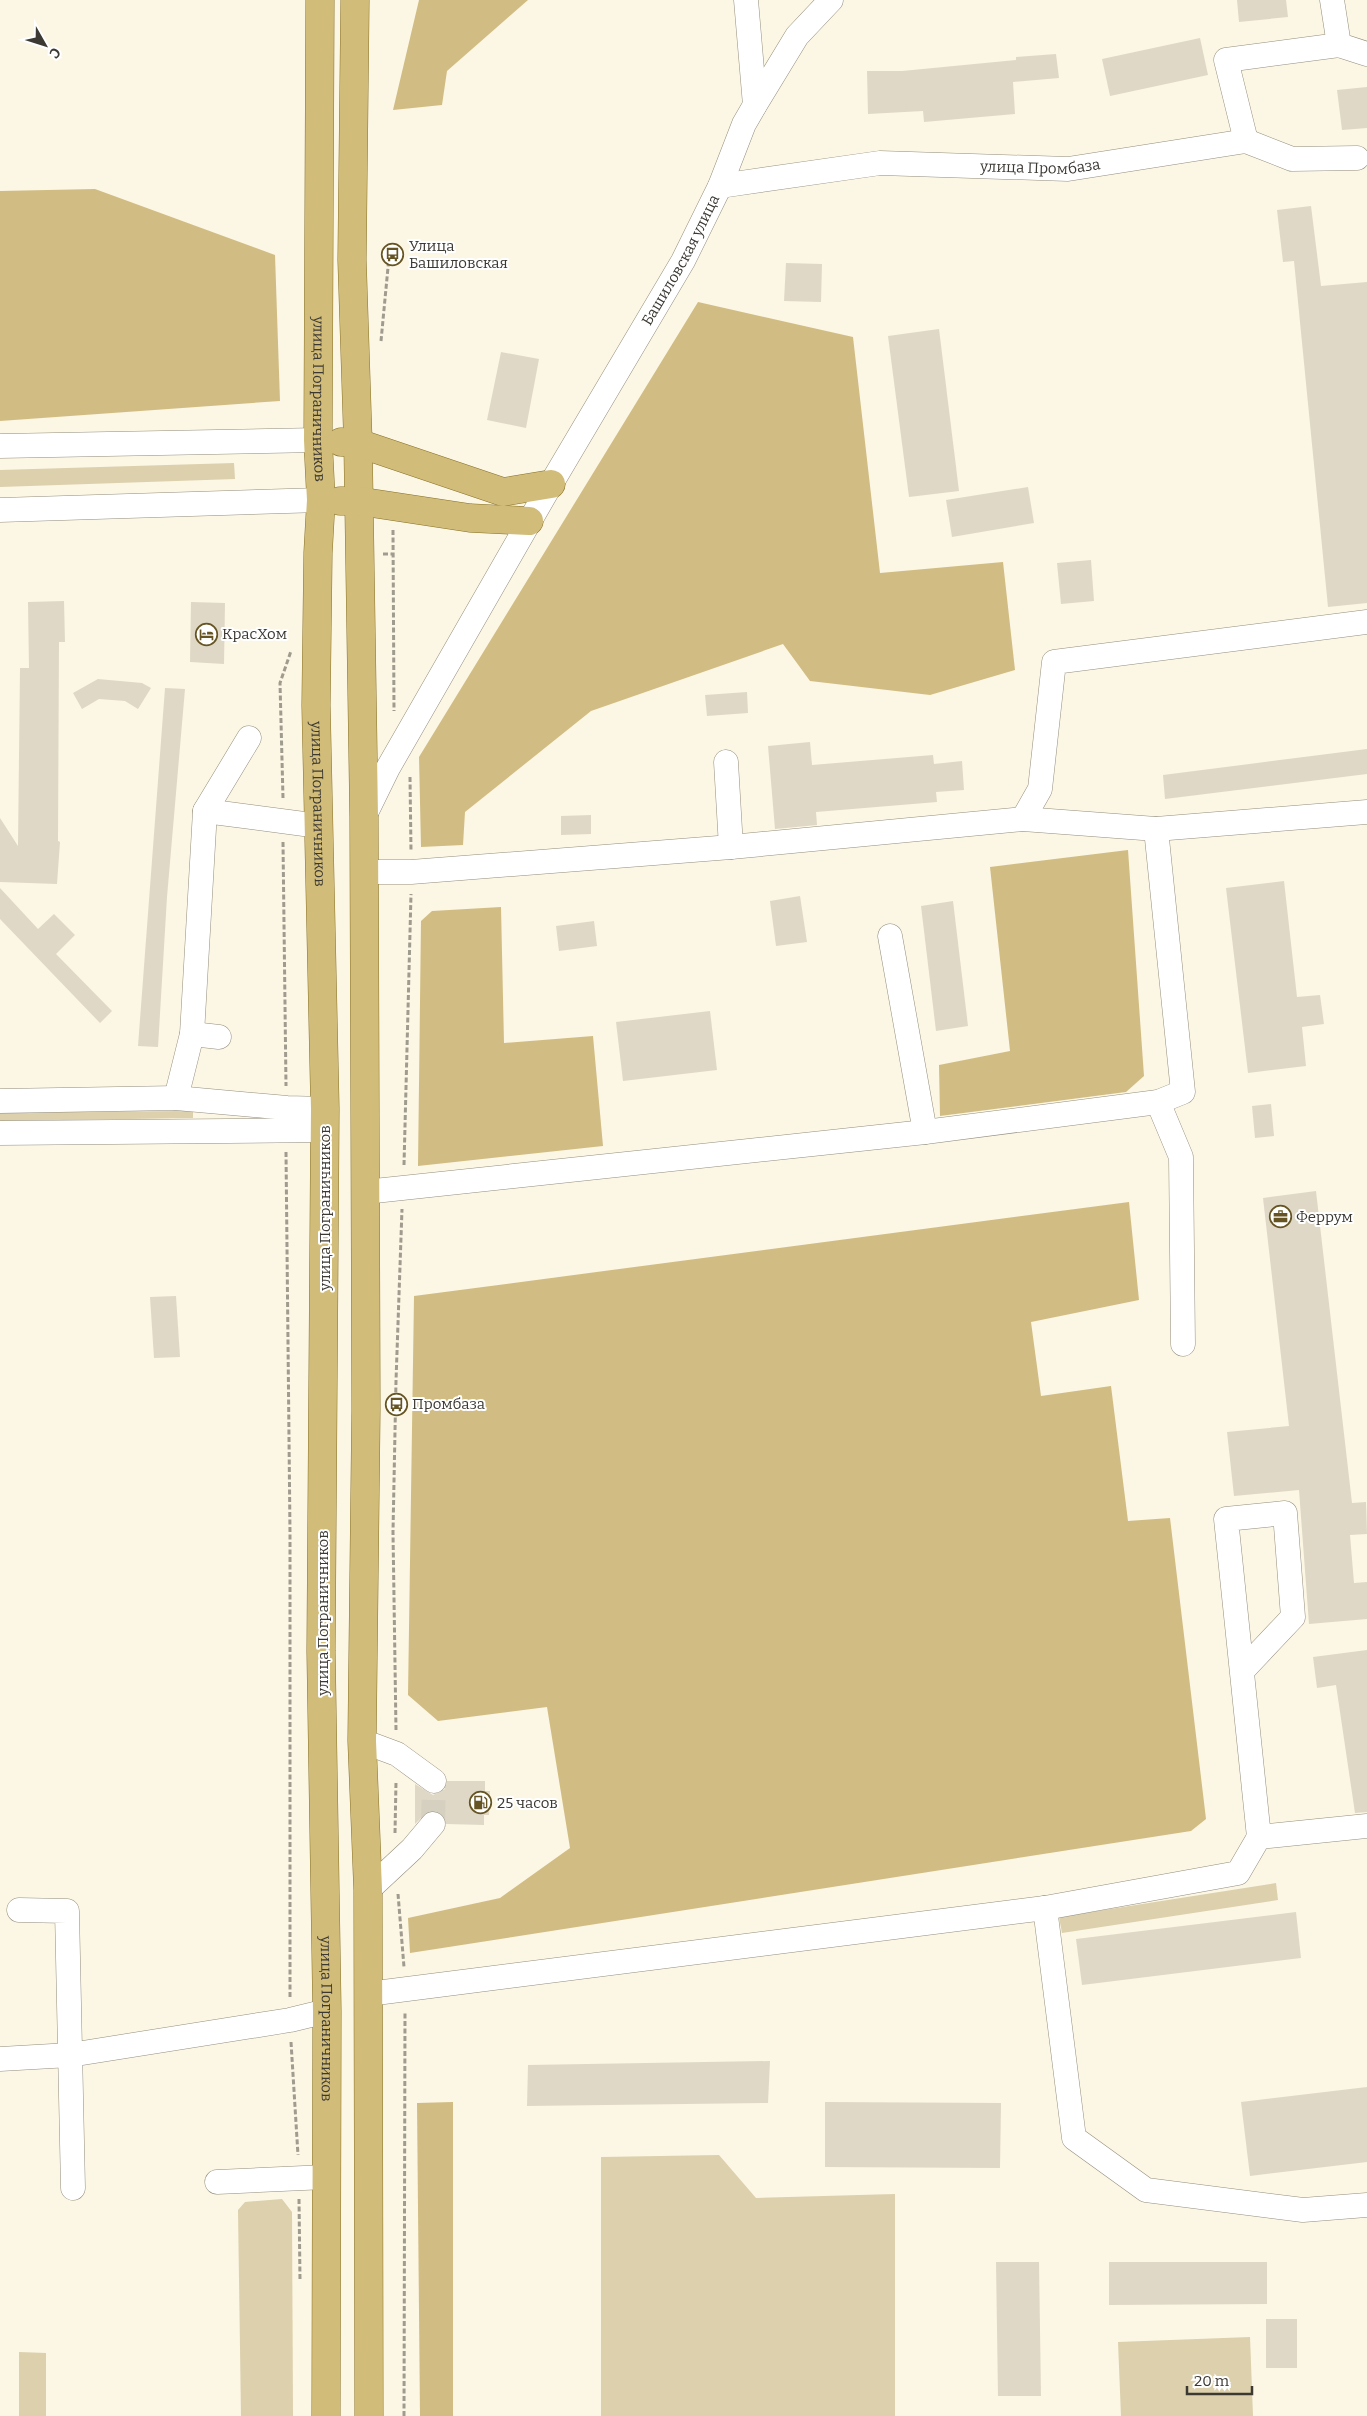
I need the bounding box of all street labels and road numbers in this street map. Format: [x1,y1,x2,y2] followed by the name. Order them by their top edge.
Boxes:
[979,155,1101,178] street label: улица Промбаза
[638,192,723,329] street label: Башиловская улица
[309,315,329,482] street label: улица Пограничников
[307,720,329,887] street label: улица Пограничников
[316,1125,334,1292] street label: улица Пограничников
[314,1530,332,1697] street label: улица Пограничников
[317,1935,336,2101] street label: улица Пограничников

